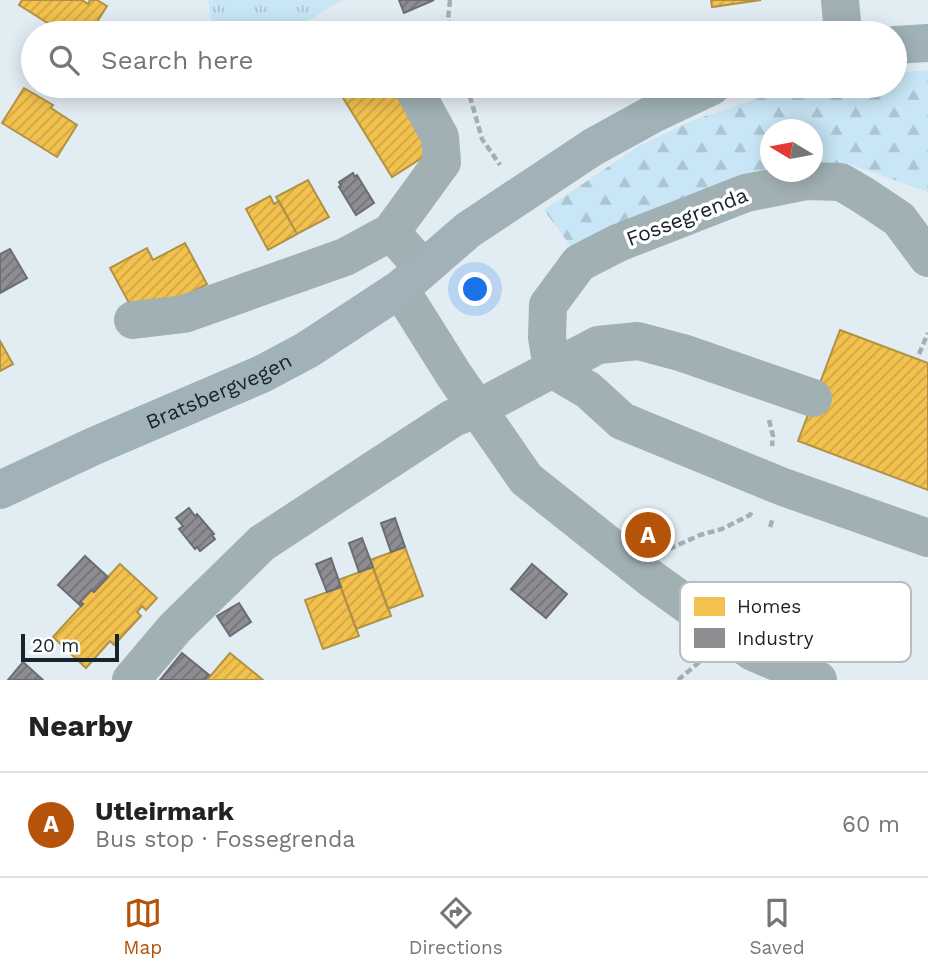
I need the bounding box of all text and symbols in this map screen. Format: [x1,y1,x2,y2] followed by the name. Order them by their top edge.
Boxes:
[21,21,907,98] search box
[45,41,83,79] icon: search
[101,45,253,75] text: Search here
[760,119,823,182] north arrow
[623,182,751,251] street label: Fossegrenda
[458,272,492,306] your location
[142,347,296,434] street label: Bratsbergvegen
[625,509,671,561] pin: A
[680,582,911,662] legend
[737,595,801,618] text: Homes
[737,627,814,650] text: Industry
[21,631,119,663] scale bar
[32,634,79,657] text: 20 m
[28,708,133,743] text: Nearby
[95,796,234,826] text: Utleirmark
[43,811,59,838] text: A
[842,811,900,838] text: 60 m
[95,826,355,853] text: Bus stop · Fossegrenda
[123,894,162,959] tab: Map
[409,894,503,959] tab: Directions
[749,894,805,959] tab: Saved

